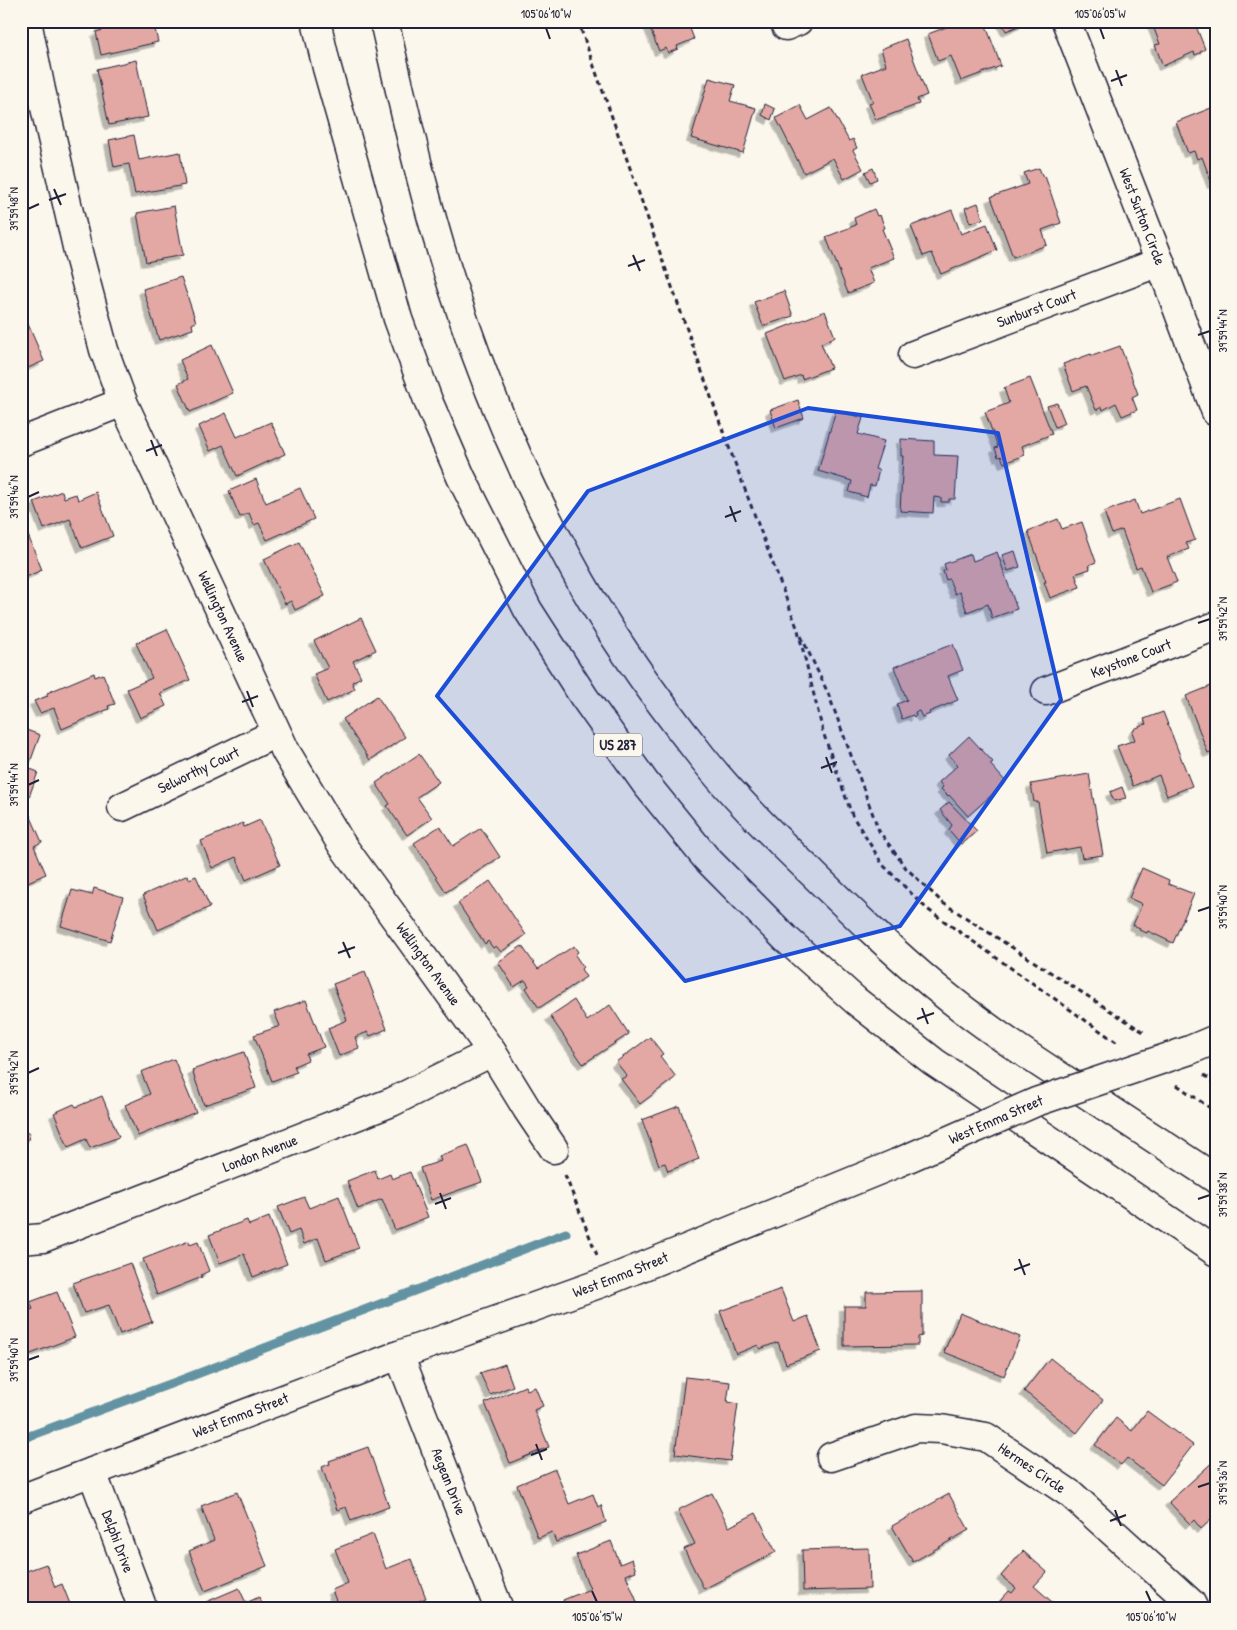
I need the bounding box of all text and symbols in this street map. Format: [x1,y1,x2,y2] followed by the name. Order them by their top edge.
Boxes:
[521,5,572,22] text: 105°06'10"W
[1074,5,1126,22] text: 105°06'05"W
[1114,165,1171,268] street label: West Sutton Circle
[5,187,22,231] text: 39°59'48"N
[994,283,1080,333] street label: Sunburst Court
[1214,309,1231,353] text: 39°59'44"N
[5,475,22,519] text: 39°59'46"N
[193,567,254,665] street label: Wellington Avenue
[1214,597,1231,641] text: 39°59'42"N
[1088,633,1175,683] street label: Keystone Court
[594,734,642,756] road number: US 287
[154,741,243,798] street label: Selworthy Court
[5,763,22,807] text: 39°59'44"N
[1214,885,1231,929] text: 39°59'40"N
[391,918,466,1010] street label: Wellington Avenue
[5,1051,22,1095] text: 39°59'42"N
[945,1089,1046,1149] street label: West Emma Street
[219,1129,300,1177] street label: London Avenue
[1214,1173,1231,1217] text: 39°59'38"N
[570,1246,672,1302] street label: West Emma Street
[5,1338,22,1382] text: 39°59'40"N
[189,1387,292,1443] street label: West Emma Street
[994,1437,1070,1498] street label: Hermes Circle
[427,1445,472,1518] street label: Aegean Drive
[1214,1461,1231,1505] text: 39°59'36"N
[97,1507,139,1575] street label: Delphi Drive
[572,1608,623,1625] text: 105°06'15"W
[1126,1608,1177,1625] text: 105°06'10"W

